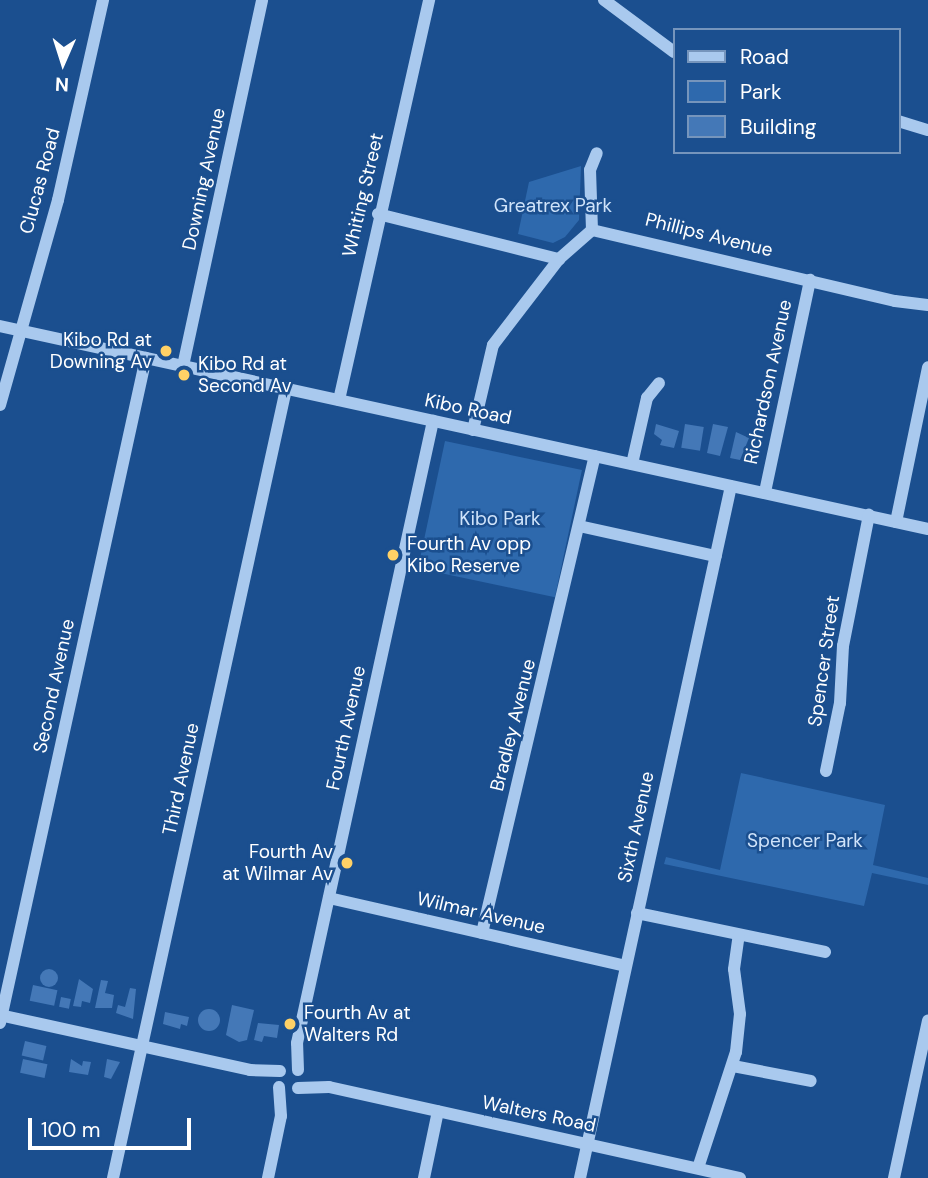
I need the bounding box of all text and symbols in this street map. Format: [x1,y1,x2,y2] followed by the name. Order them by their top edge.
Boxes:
[28,28,98,98] north arrow
[673,28,900,154] legend
[740,43,789,71] text: Road
[54,72,69,97] text: N
[740,78,781,106] text: Park
[178,106,230,252] street label: Downing Avenue
[740,113,816,141] text: Building
[15,126,65,236] street label: Clucas Road
[338,131,388,259] street label: Whiting Street
[494,195,612,217] park label: Greatrex Park
[643,208,775,262] street label: Phillips Avenue
[739,298,797,466] street label: Richardson Avenue
[50,329,152,373] place label: Kibo Rd at Downing Av
[158,343,174,359] marker: Kibo Rd at Downing Av
[198,353,291,397] place label: Kibo Rd at Second Av
[176,367,192,383] marker: Kibo Rd at Second Av
[423,389,513,429] street label: Kibo Road
[459,508,541,530] park label: Kibo Park
[407,533,531,577] place label: Fourth Av opp Kibo Reserve
[385,547,401,563] marker: Fourth Av opp Kibo Reserve
[804,594,844,728] street label: Spencer Street
[29,617,79,755] street label: Second Avenue
[486,656,540,794] street label: Bradley Avenue
[322,664,370,792] street label: Fourth Avenue
[158,721,204,837] street label: Third Avenue
[613,769,659,885] street label: Sixth Avenue
[747,830,863,852] park label: Spencer Park
[222,841,333,885] place label: Fourth Av at Wilmar Av
[339,855,355,871] marker: Fourth Av at Wilmar Av
[415,887,547,939] street label: Wilmar Avenue
[304,1002,411,1046] place label: Fourth Av at Walters Rd
[282,1016,298,1032] marker: Fourth Av at Walters Rd
[480,1091,598,1137] street label: Walters Road
[32,1104,194,1148] scale bar
[41,1116,101,1144] text: 100 m

